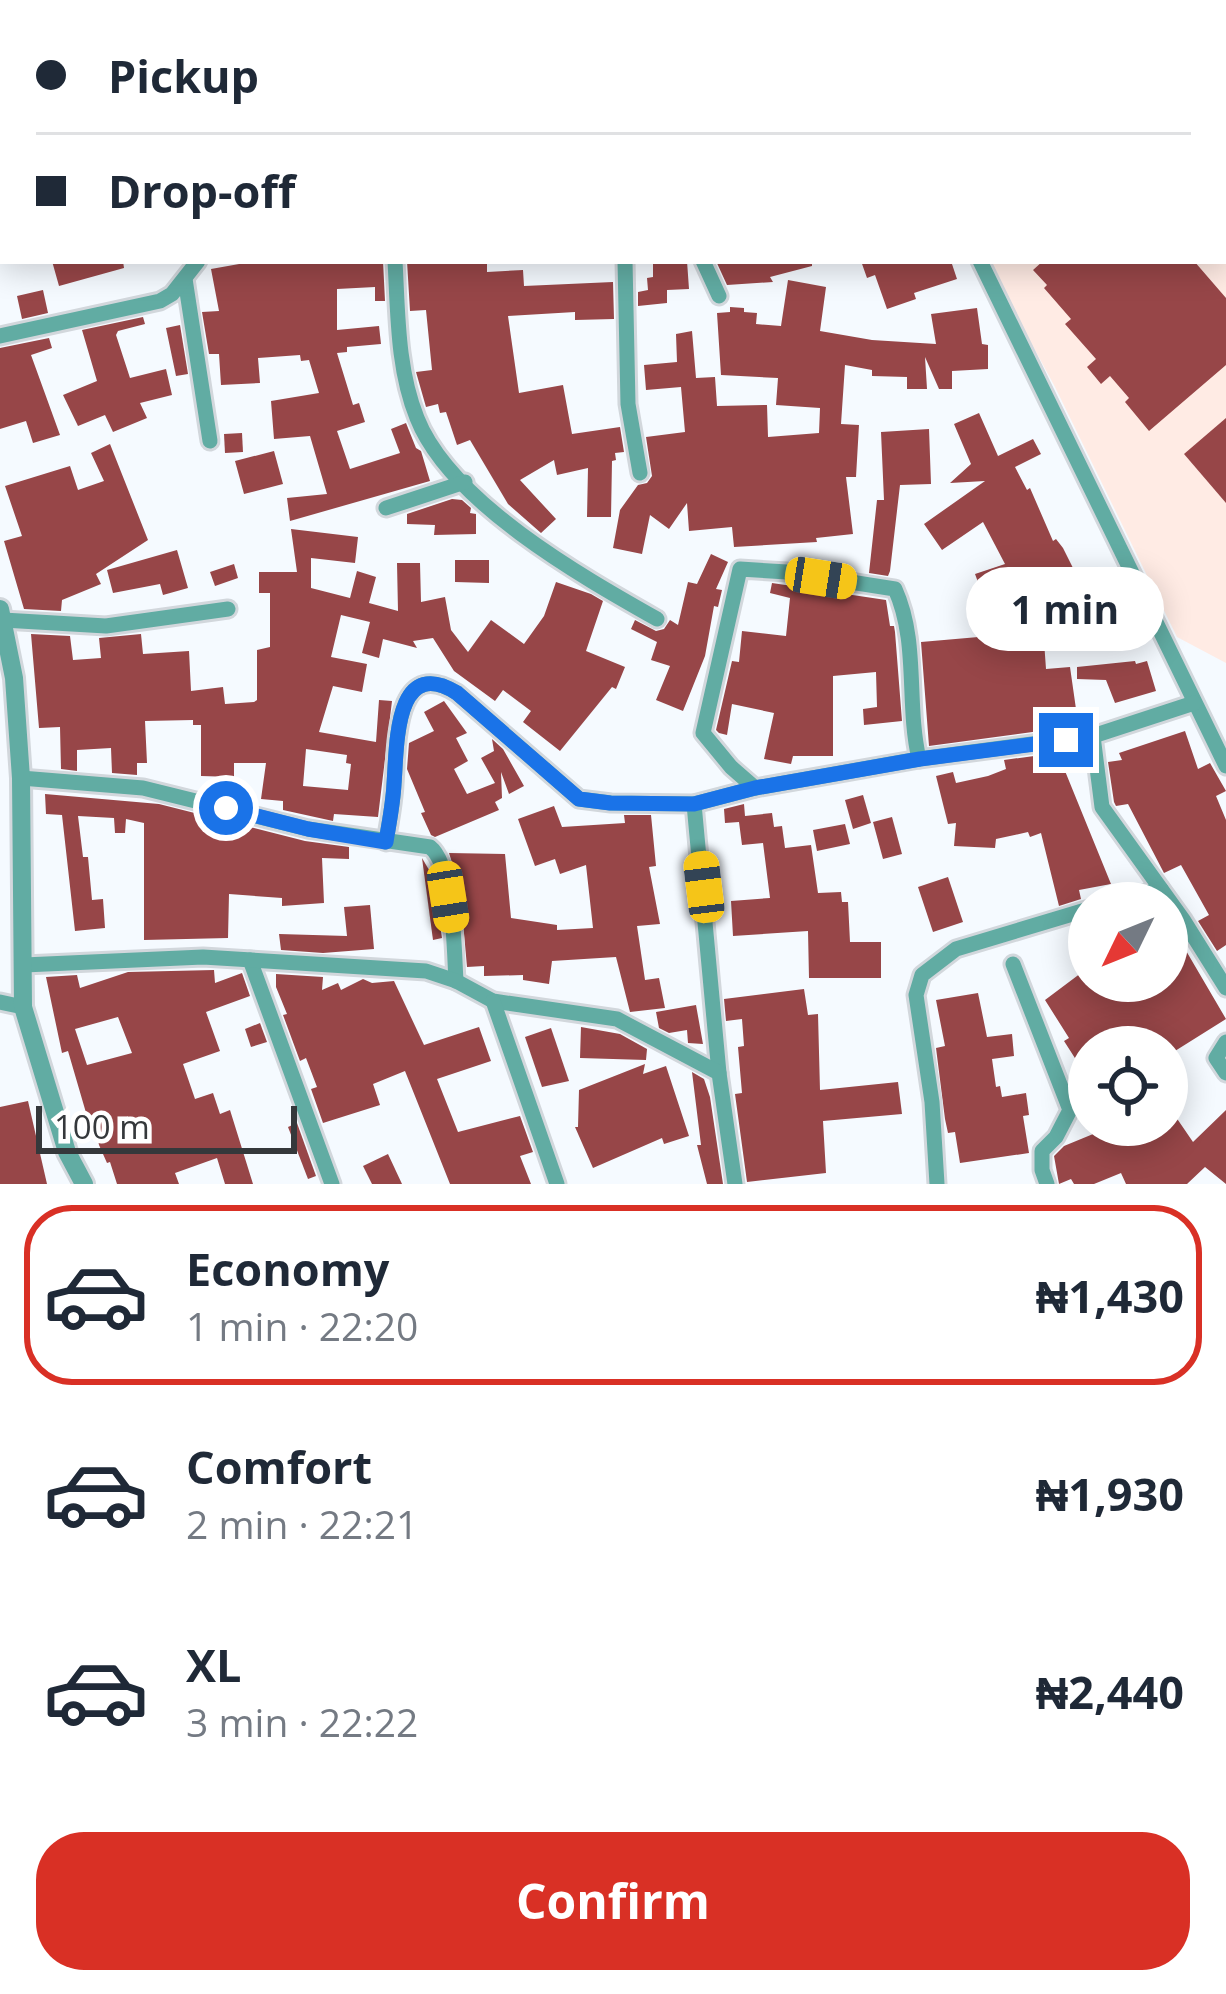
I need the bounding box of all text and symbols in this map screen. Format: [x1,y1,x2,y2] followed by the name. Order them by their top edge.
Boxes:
[108,45,259,106] text: Pickup
[108,160,295,221] text: Drop-off
[783,555,859,601] car
[967,566,1165,650] callout: 1 min
[1011,582,1119,635] text: 1 min
[1039,713,1093,767] route end
[199,781,253,835] route start
[682,849,726,925] car
[425,859,471,935] car
[1068,882,1188,1002] north arrow
[1068,882,1188,1146] map controls
[1068,1026,1188,1146] button: locate
[36,1100,297,1153] scale bar
[54,1104,150,1149] text: 100 m
[186,1238,389,1299] text: Economy
[42,1241,150,1349] icon: car
[1036,1265,1184,1326] text: ₦1,430
[186,1299,418,1352] text: 1 min · 22:20
[186,1436,372,1497] text: Comfort
[42,1439,150,1547] icon: car
[1036,1463,1184,1524] text: ₦1,930
[186,1497,418,1550] text: 2 min · 22:21
[186,1634,241,1695] text: XL
[42,1637,150,1745] icon: car
[1036,1661,1184,1722] text: ₦2,440
[186,1695,418,1748] text: 3 min · 22:22
[36,1832,1190,1970] button: Confirm

